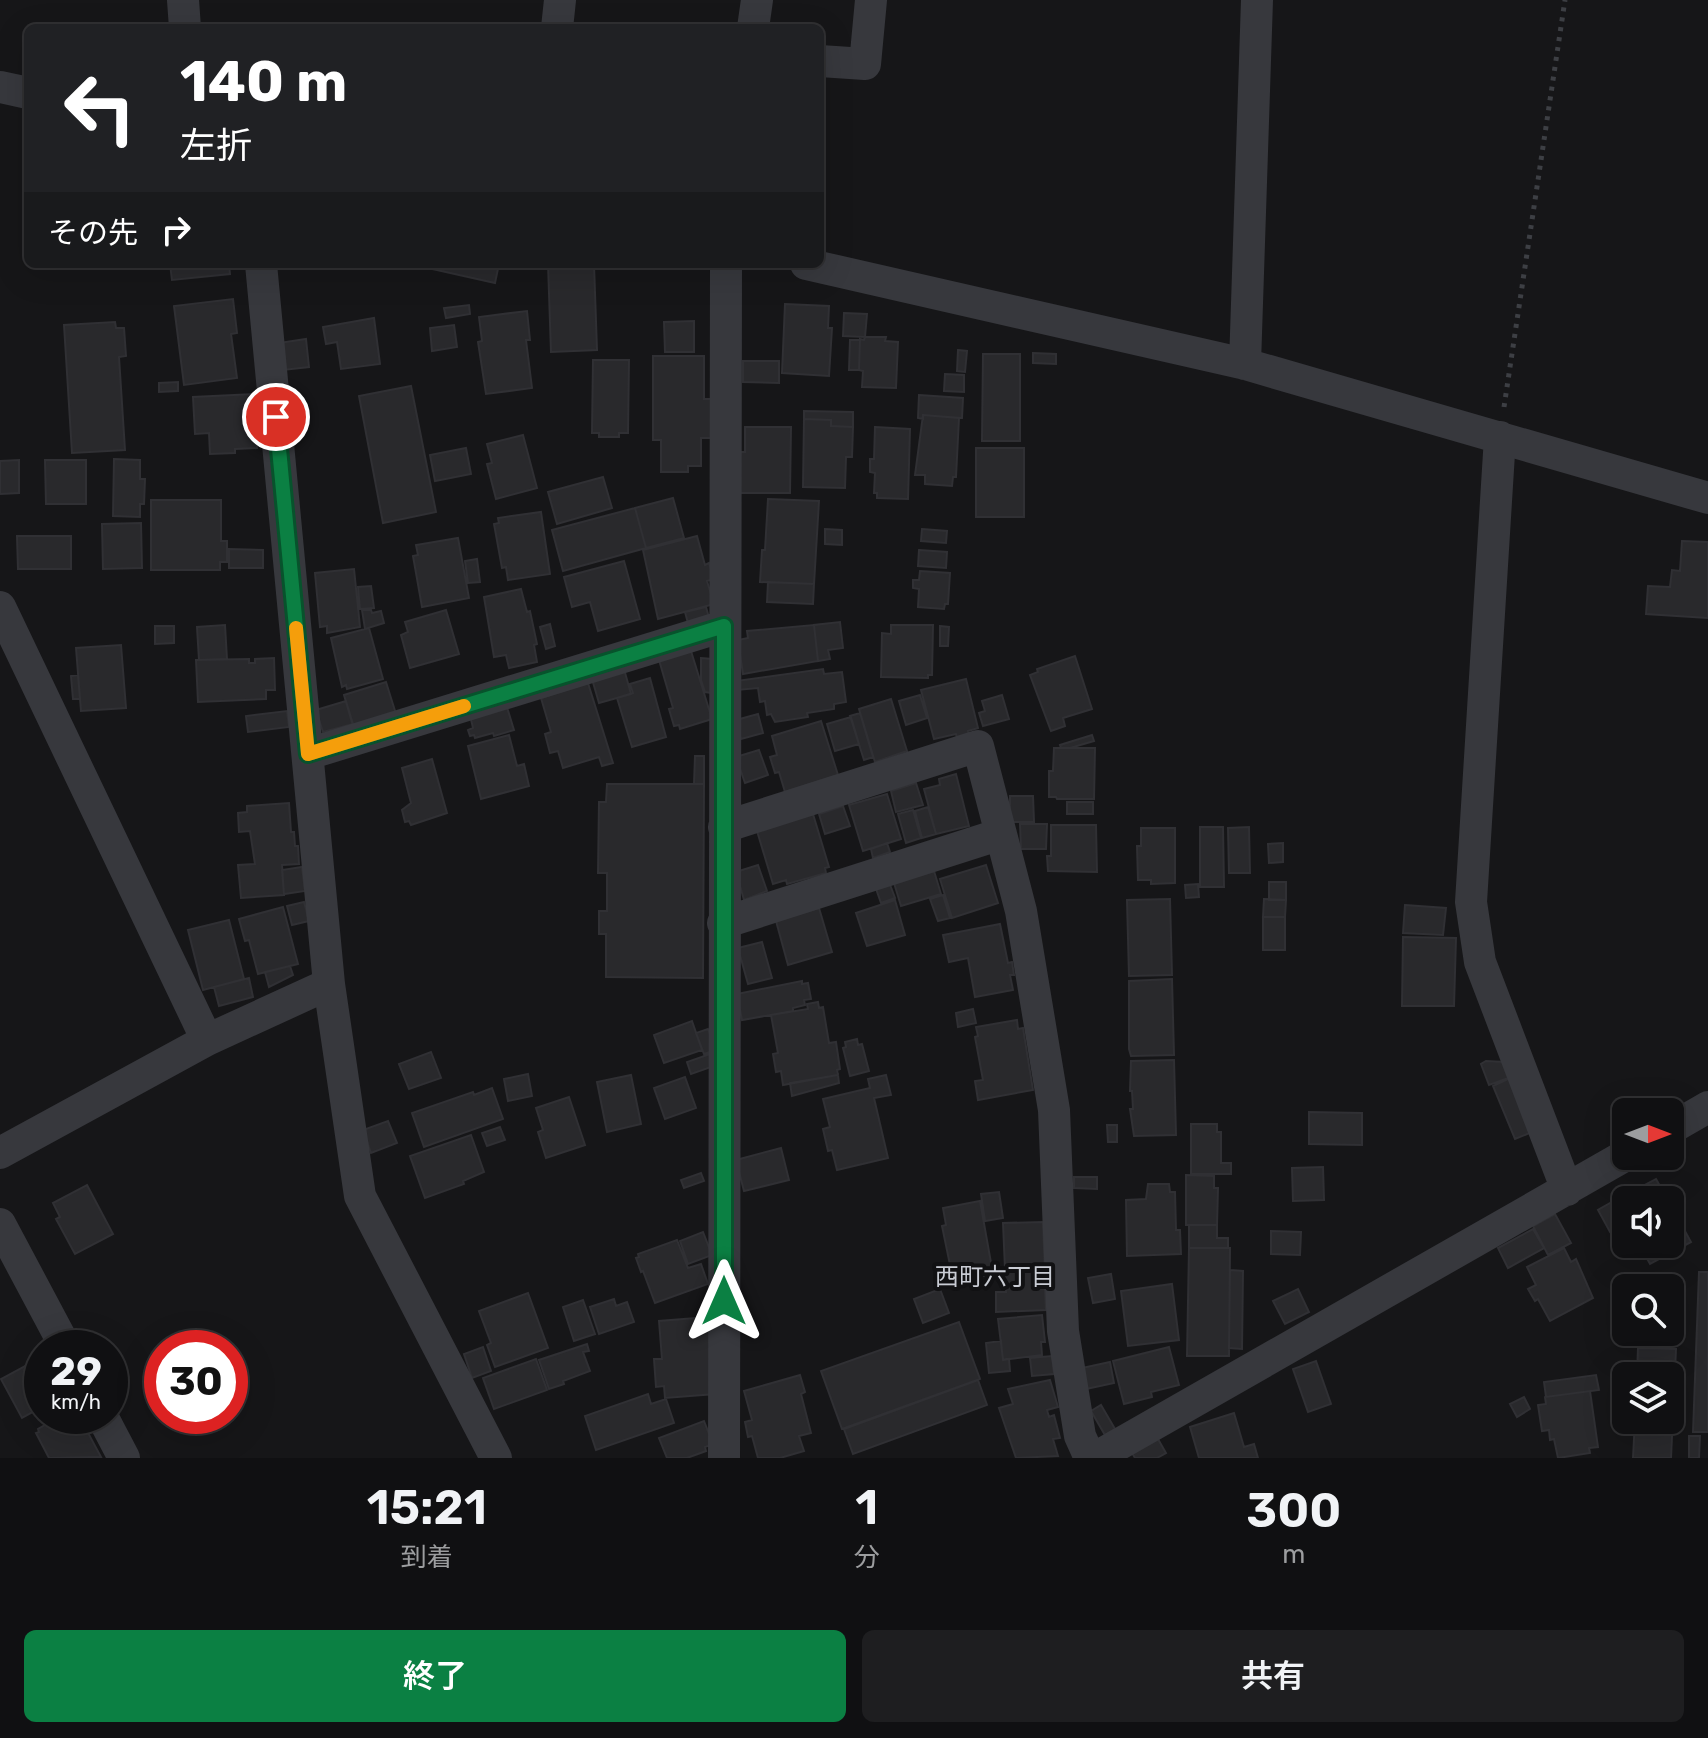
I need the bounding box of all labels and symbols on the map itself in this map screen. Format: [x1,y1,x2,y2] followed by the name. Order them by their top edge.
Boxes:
[242,383,310,451] pin
[1612,1098,1684,1170] north arrow
[682,1259,766,1343] position arrow
[935,1263,1055,1291] district label: 西町六丁目
[144,1330,248,1434] speed limit sign: 30

